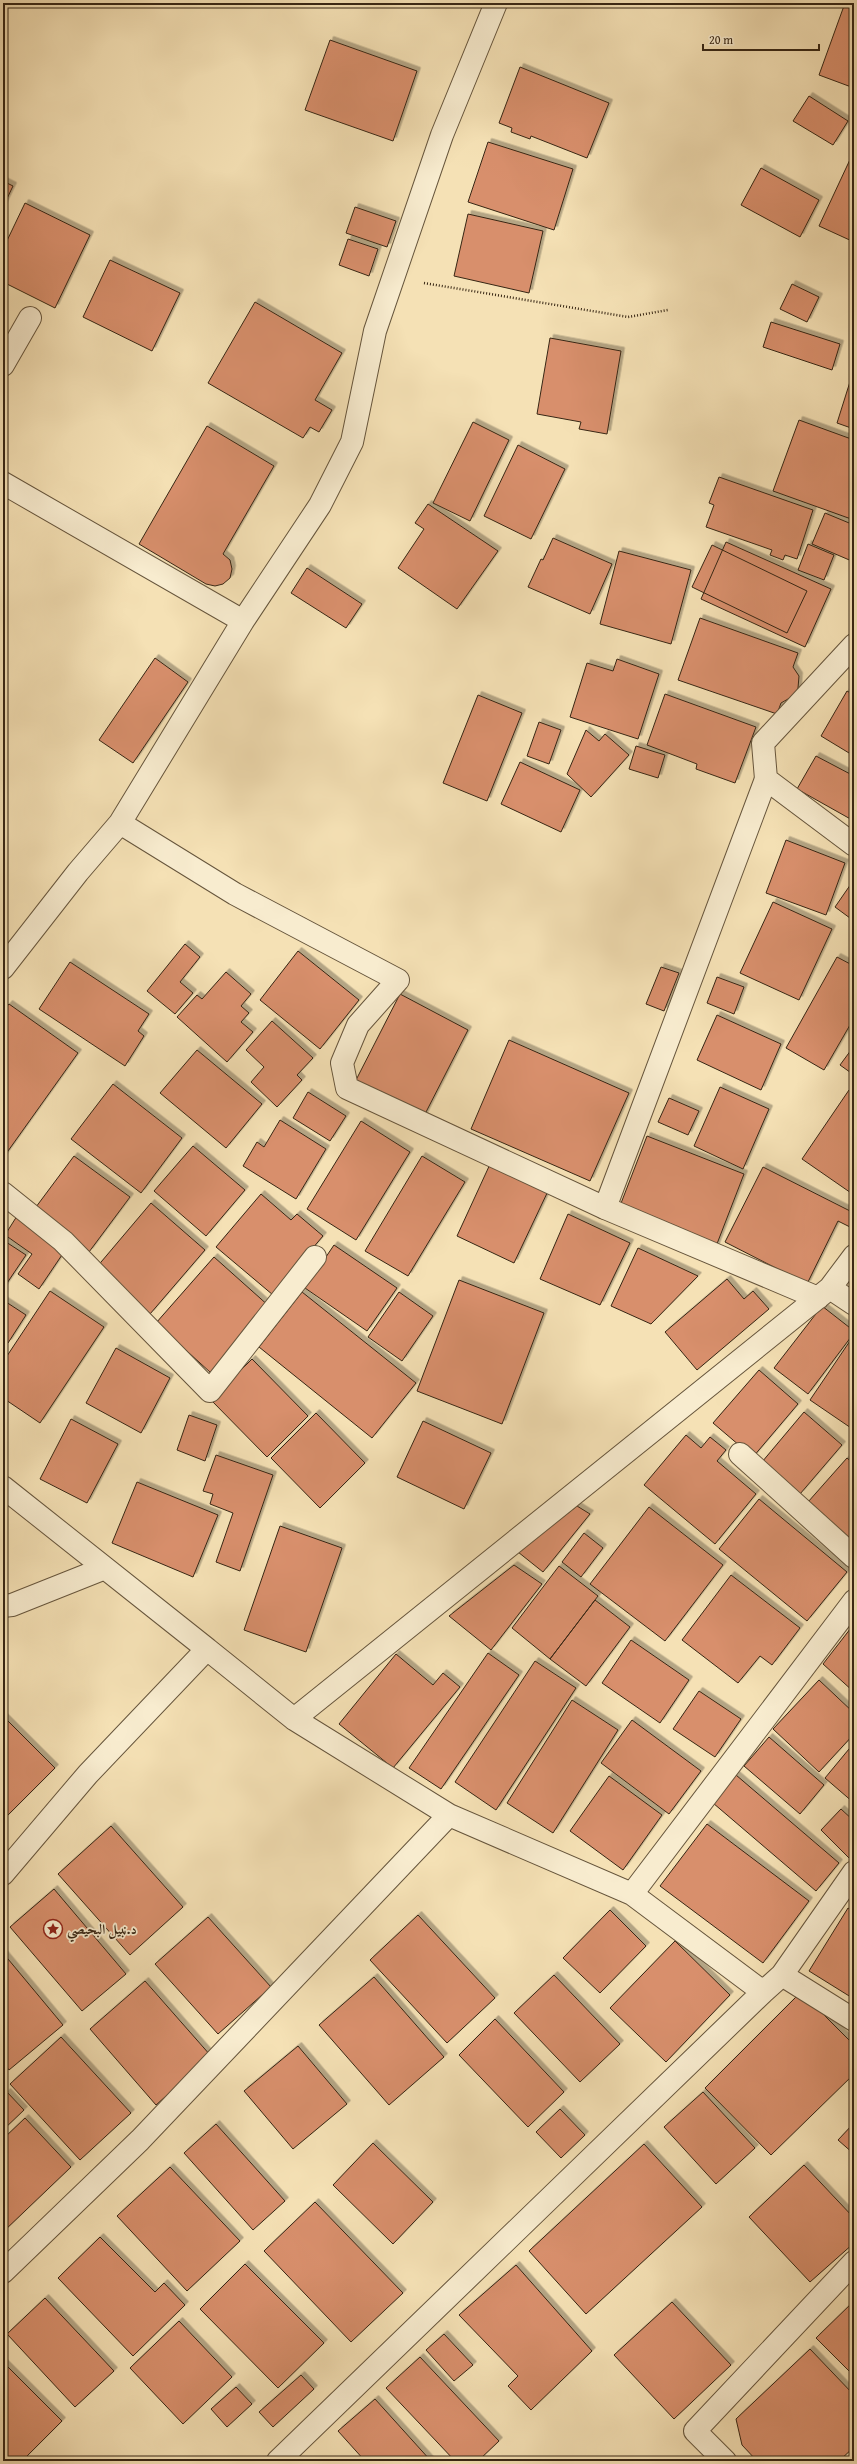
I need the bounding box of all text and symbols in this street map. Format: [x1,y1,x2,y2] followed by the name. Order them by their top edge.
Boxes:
[703,26,819,52] scale bar
[709,31,733,48] text: 20 m
[42,1918,64,1940] place icon: د.نبيل البحيصي
[67,1919,137,1943] place label: د.نبيل البحيصي

